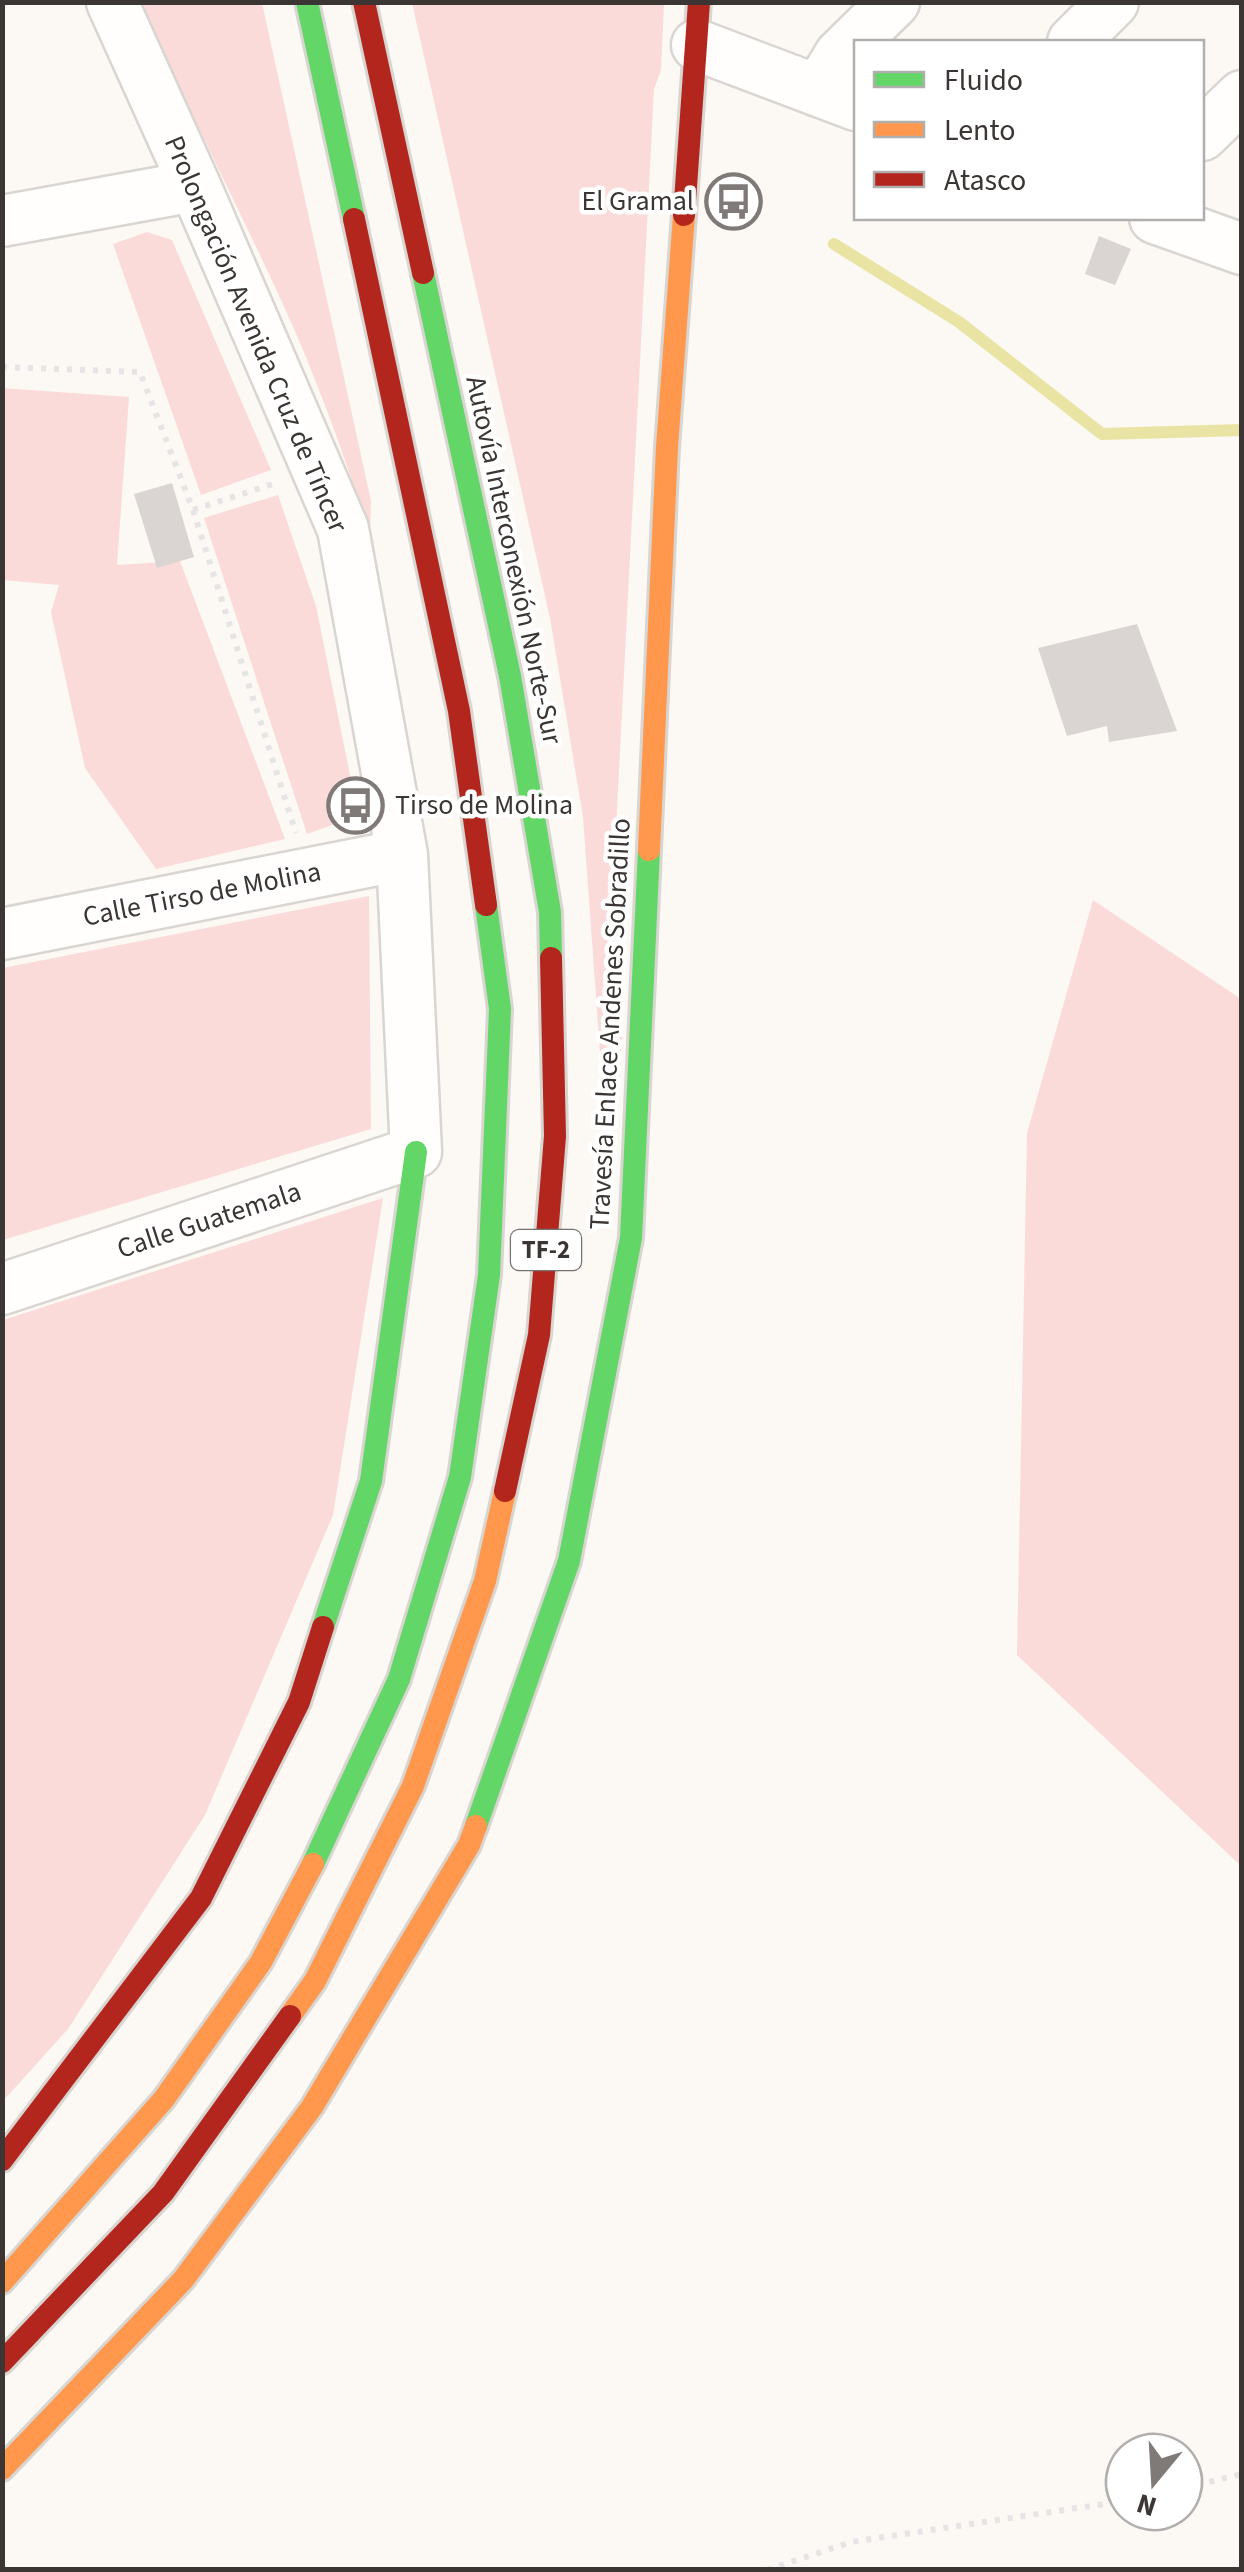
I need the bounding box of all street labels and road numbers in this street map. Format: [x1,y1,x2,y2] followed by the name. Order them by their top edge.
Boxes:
[154,129,358,539] street label: Prolongación Avenida Cruz de Tíncer
[455,372,573,748] street label: Autovía Interconexión Norte-Sur
[579,817,641,1231] street label: Travesía Enlace Andenes Sobradillo
[79,851,325,937] street label: Calle Tirso de Molina
[112,1171,306,1269] street label: Calle Guatemala
[511,1230,581,1270] road number: TF-2

